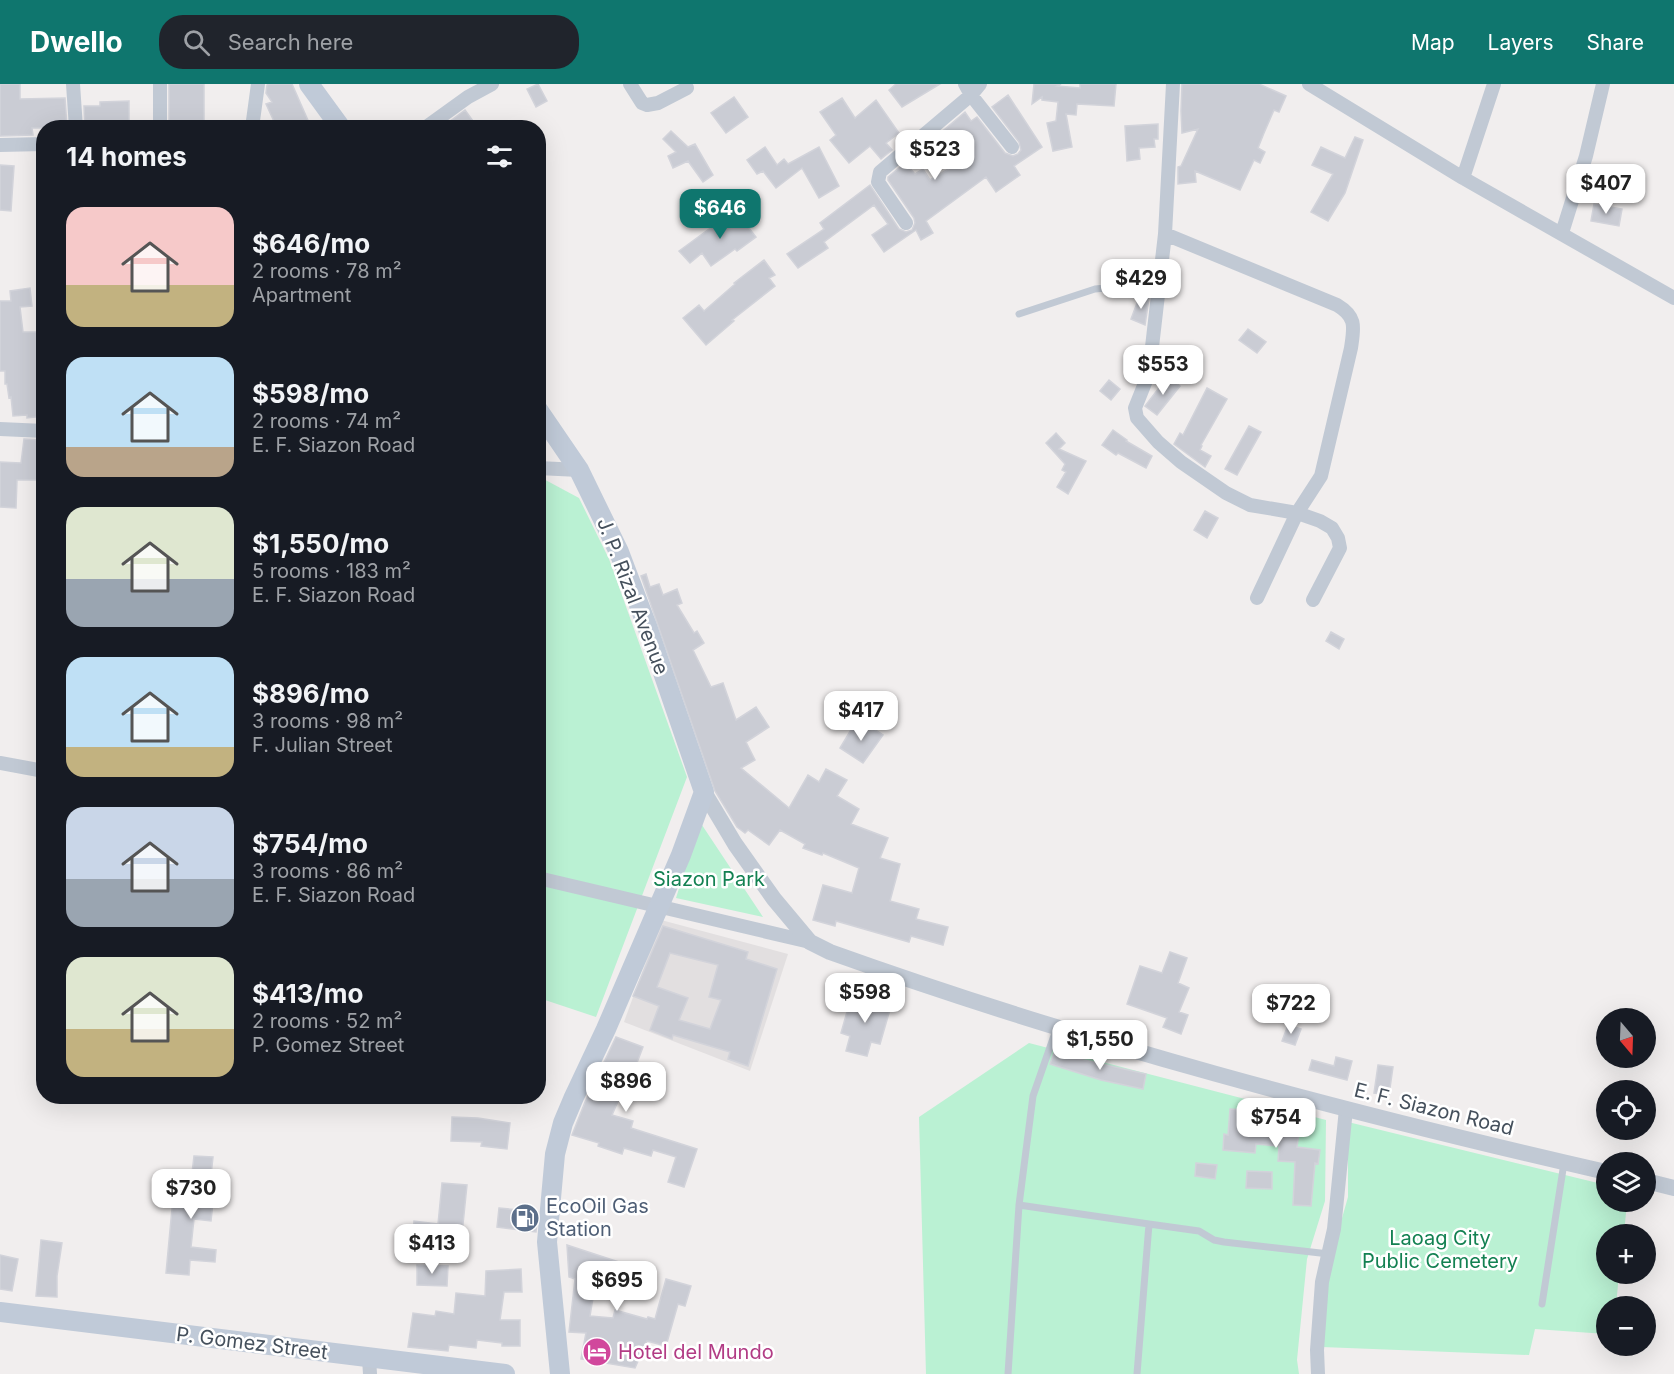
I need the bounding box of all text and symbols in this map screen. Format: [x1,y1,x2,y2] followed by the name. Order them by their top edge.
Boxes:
[159,15,579,69] search box
[30,25,123,59] text: Dwello
[180,26,213,59] icon: search
[228,29,353,55] text: Search here
[1411,30,1455,55] text: Map
[1488,30,1554,55] text: Layers
[1587,30,1644,55] text: Share
[899,130,971,181] pin: $523
[909,137,961,161] text: $523
[483,140,516,173] icon: filters
[66,141,187,172] text: 14 homes
[1570,164,1642,215] pin: $407
[1580,171,1632,195] text: $407
[684,189,756,240] pin: $646
[694,196,746,220] text: $646
[252,228,370,259] text: $646/mo
[114,231,186,303] icon: home
[252,259,401,283] text: 2 rooms · 78 m²
[1105,259,1177,310] pin: $429
[1115,266,1167,290] text: $429
[252,283,351,307] text: Apartment
[1127,345,1199,396] pin: $553
[1137,352,1189,376] text: $553
[252,378,369,409] text: $598/mo
[114,381,186,453] icon: home
[252,409,401,433] text: 2 rooms · 74 m²
[252,433,415,457] text: E. F. Siazon Road
[592,514,674,678] street label: J. P. Rizal Avenue
[252,528,389,559] text: $1,550/mo
[114,531,186,603] icon: home
[252,559,411,583] text: 5 rooms · 183 m²
[252,583,415,607] text: E. F. Siazon Road
[252,678,369,709] text: $896/mo
[114,681,186,753] icon: home
[825,691,897,742] pin: $417
[838,698,884,722] text: $417
[252,709,403,733] text: 3 rooms · 98 m²
[252,733,393,757] text: F. Julian Street
[252,828,368,859] text: $754/mo
[114,831,186,903] icon: home
[252,859,403,883] text: 3 rooms · 86 m²
[653,867,765,891] park label: Siazon Park
[252,883,415,907] text: E. F. Siazon Road
[829,973,901,1024] pin: $598
[252,978,363,1009] text: $413/mo
[839,980,891,1004] text: $598
[114,981,186,1053] icon: home
[1255,984,1327,1035] pin: $722
[1266,991,1316,1015] text: $722
[1596,1008,1656,1068] north arrow
[1596,1008,1656,1356] map controls
[252,1009,402,1033] text: 2 rooms · 52 m²
[1051,1020,1149,1071] pin: $1,550
[1066,1027,1134,1051] text: $1,550
[252,1033,404,1057] text: P. Gomez Street
[590,1062,662,1113] pin: $896
[600,1069,652,1093] text: $896
[1352,1078,1516,1140] street label: E. F. Siazon Road
[1596,1080,1656,1140] button: locate
[1240,1098,1312,1149] pin: $754
[1251,1105,1301,1129] text: $754
[1596,1152,1656,1212] button: layers
[155,1169,227,1220] pin: $730
[166,1176,216,1200] text: $730
[546,1194,649,1241] place label: EcoOil Gas Station
[509,1202,541,1234] fuel station icon: EcoOil Gas Station
[396,1224,468,1275] pin: $413
[1596,1224,1656,1284] button: +
[1362,1226,1518,1273] park label: Laoag City Public Cemetery
[408,1231,456,1255] text: $413
[581,1261,653,1312] pin: $695
[591,1268,643,1292] text: $695
[1596,1296,1656,1356] button: −
[175,1322,330,1364] street label: P. Gomez Street
[581,1336,613,1368] hotel icon: Hotel del Mundo
[618,1340,774,1364] place label: Hotel del Mundo

